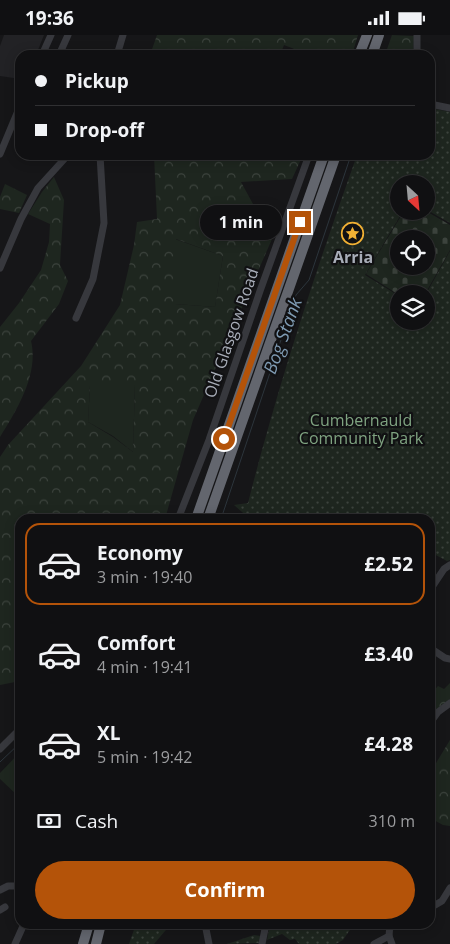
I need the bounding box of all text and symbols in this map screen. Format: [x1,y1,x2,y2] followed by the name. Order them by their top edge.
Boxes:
[25,5,74,31] text: 19:36
[65,68,129,94] text: Pickup
[65,117,144,143] text: Drop-off
[390,175,435,220] north arrow
[390,175,435,330] map controls
[200,205,282,239] callout: 1 min
[219,211,263,233] text: 1 min
[289,211,311,233] route end
[341,221,365,245] place icon: Arria
[390,230,435,275] button: locate
[333,246,373,268] place label: Arria
[199,265,263,401] street label: Old Glasgow Road
[390,285,435,330] button: layers
[257,293,307,377] water label: Bog Stank
[299,409,424,449] park label: Cumbernauld Community Park
[213,428,235,450] route start
[97,540,183,566] text: Economy
[37,542,82,587] icon: car
[364,551,413,577] text: £2.52
[97,566,192,588] text: 3 min · 19:40
[97,630,176,656] text: Comfort
[37,632,82,677] icon: car
[364,641,413,667] text: £3.40
[97,656,192,678] text: 4 min · 19:41
[97,720,120,746] text: XL
[37,722,82,767] icon: car
[364,731,413,757] text: £4.28
[97,746,192,768] text: 5 min · 19:42
[35,807,63,835] icon: cash
[75,808,118,834] text: Cash
[369,810,415,832] text: 310 m
[35,861,415,919] button: Confirm

